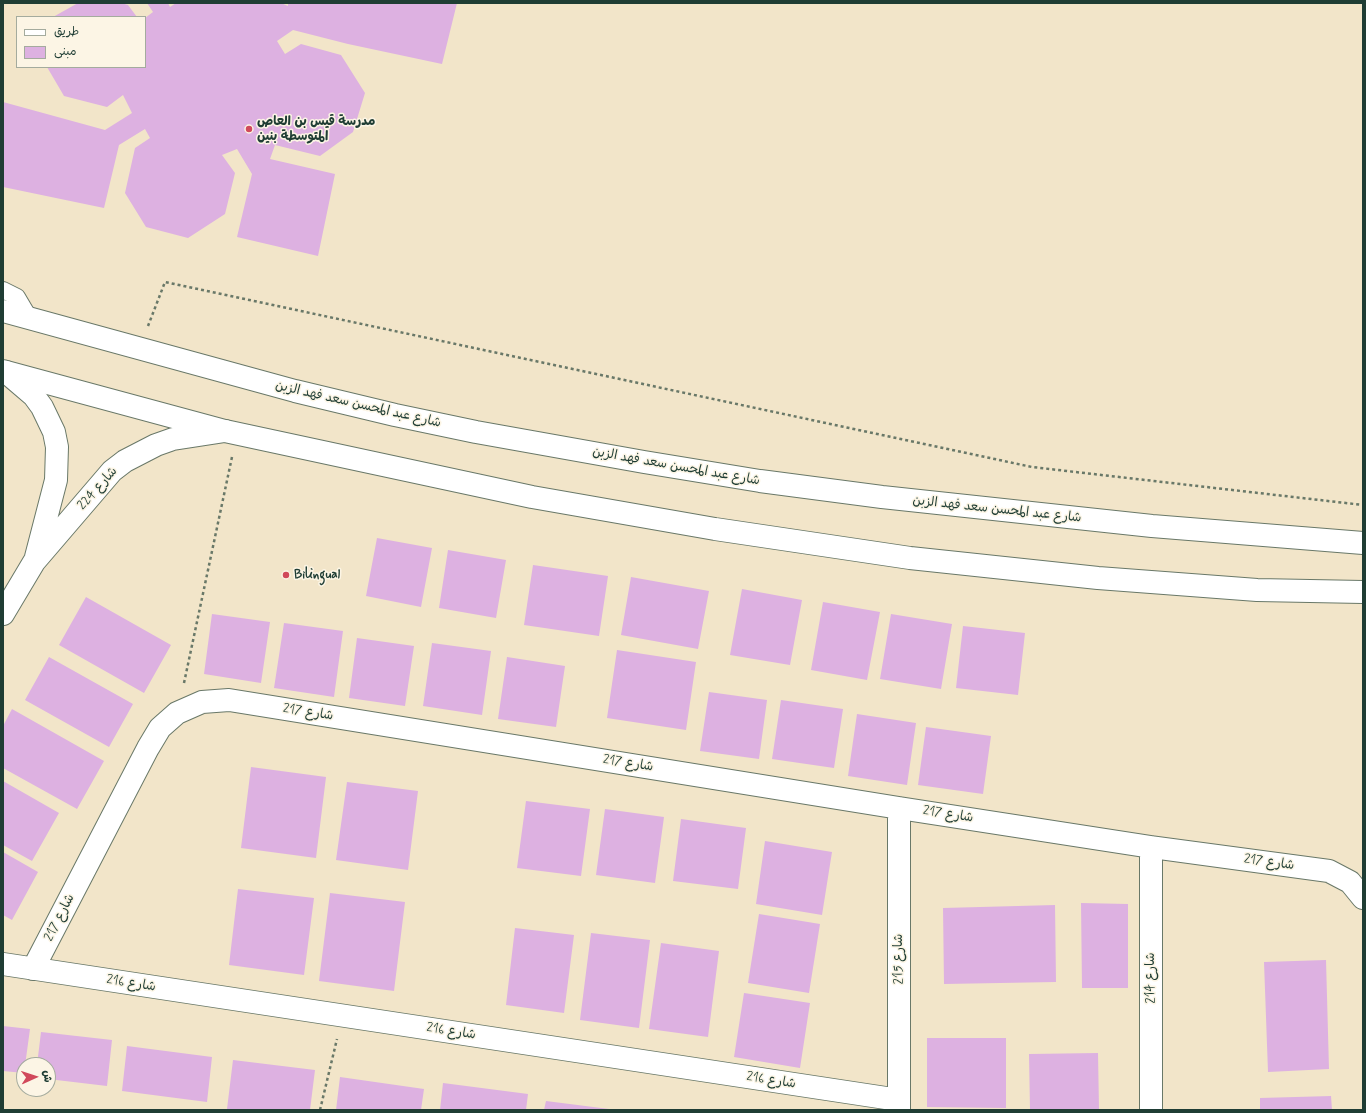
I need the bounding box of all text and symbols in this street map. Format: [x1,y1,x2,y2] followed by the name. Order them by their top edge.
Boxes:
[16,16,146,68] legend
[54,24,79,40] text: طريق
[54,44,77,60] text: مبنى
[257,114,375,145] place label: مدرسة قيس بن العاص المتوسطة بنين
[244,124,254,134] marker: مدرسة قيس بن العاص المتوسطة بنين
[274,378,442,432] street label: شارع عبد المحسن سعد فهد الزبن
[591,445,761,489] street label: شارع عبد المحسن سعد فهد الزبن
[75,464,121,514] street label: شارع 224
[912,493,1082,527] street label: شارع عبد المحسن سعد فهد الزبن
[294,567,340,583] place label: Bilingual
[281,570,291,580] marker: Bilingual
[282,701,334,725] street label: شارع 217
[602,752,654,776] street label: شارع 217
[922,803,974,827] street label: شارع 217
[1243,852,1295,874] street label: شارع 217
[42,892,78,944] street label: شارع 217
[891,934,907,984] street label: شارع 215
[1143,952,1159,1004] street label: شارع 214
[105,972,157,996] street label: شارع 216
[425,1020,477,1044] street label: شارع 216
[16,1057,56,1097] north arrow
[745,1069,797,1093] street label: شارع 216
[40,1070,54,1083] text: ش

